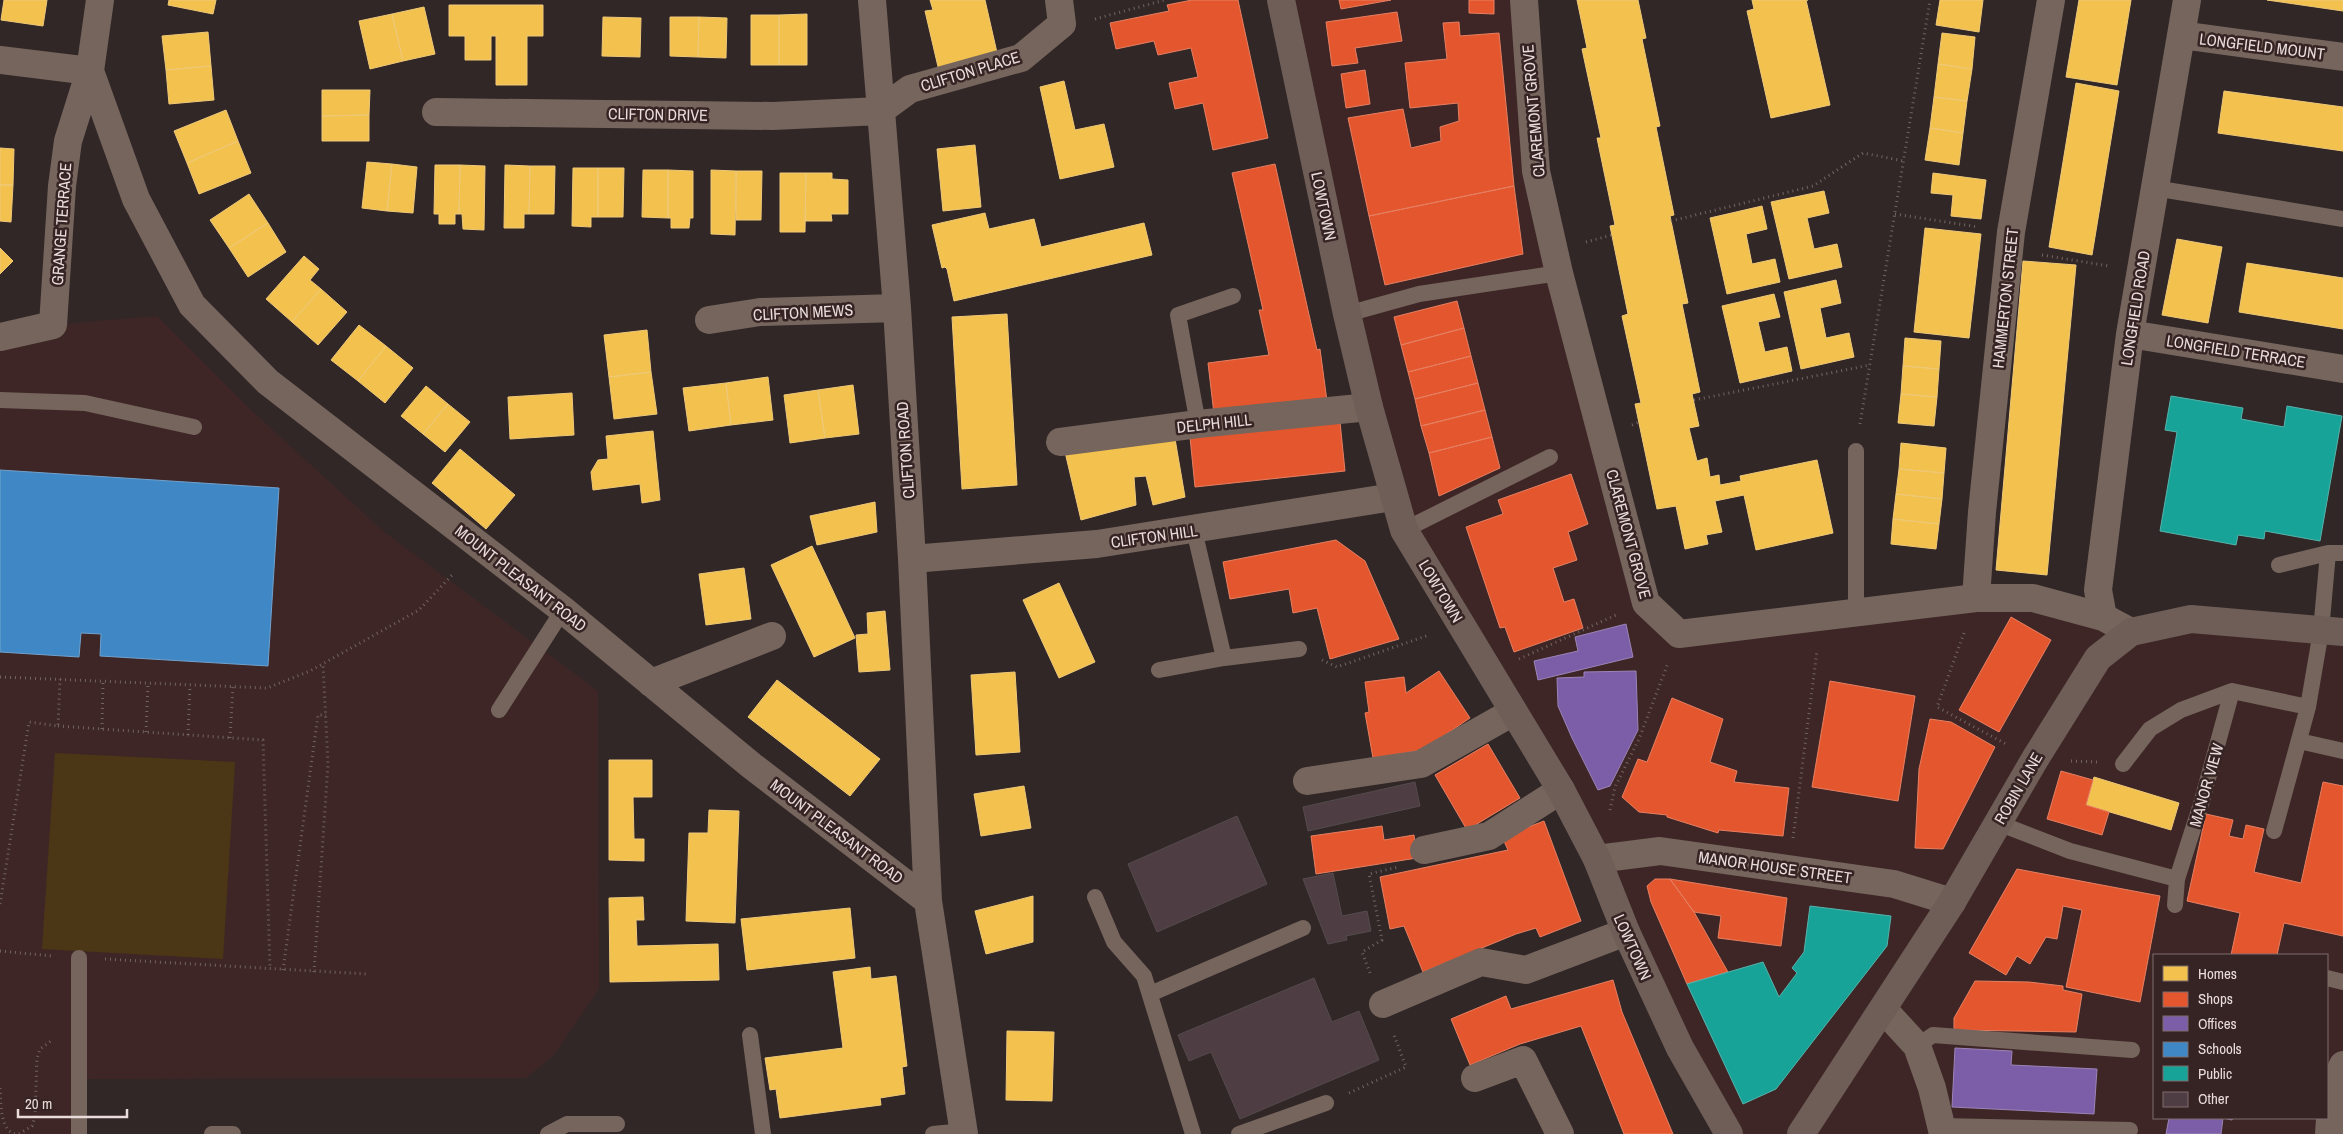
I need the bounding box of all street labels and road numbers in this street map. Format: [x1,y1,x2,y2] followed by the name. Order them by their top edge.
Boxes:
[2198,27,2326,65] street label: LONGFIELD MOUNT
[1516,44,1550,178] street label: CLAREMONT GROVE
[918,45,1022,97] street label: CLIFTON PLACE
[608,102,708,126] street label: CLIFTON DRIVE
[46,162,76,286] street label: GRANGE TERRACE
[1306,170,1342,242] street label: LOWTOWN
[1987,227,2023,369] street label: HAMMERTON STREET
[2115,249,2155,367] street label: LONGFIELD ROAD
[752,298,854,326] street label: CLIFTON MEWS
[2165,329,2307,373] street label: LONGFIELD TERRACE
[891,401,919,499] street label: CLIFTON ROAD
[1176,408,1253,438] street label: DELPH HILL
[1601,467,1657,601] street label: CLAREMONT GROVE
[1109,519,1199,553] street label: CLIFTON HILL
[451,520,591,636] street label: MOUNT PLEASANT ROAD
[1414,555,1468,627] street label: LOWTOWN
[2184,740,2229,829] street label: MANOR VIEW
[1989,748,2047,828] street label: ROBIN LANE
[766,774,908,888] street label: MOUNT PLEASANT ROAD
[1697,845,1853,889] street label: MANOR HOUSE STREET
[1609,911,1657,983] street label: LOWTOWN

